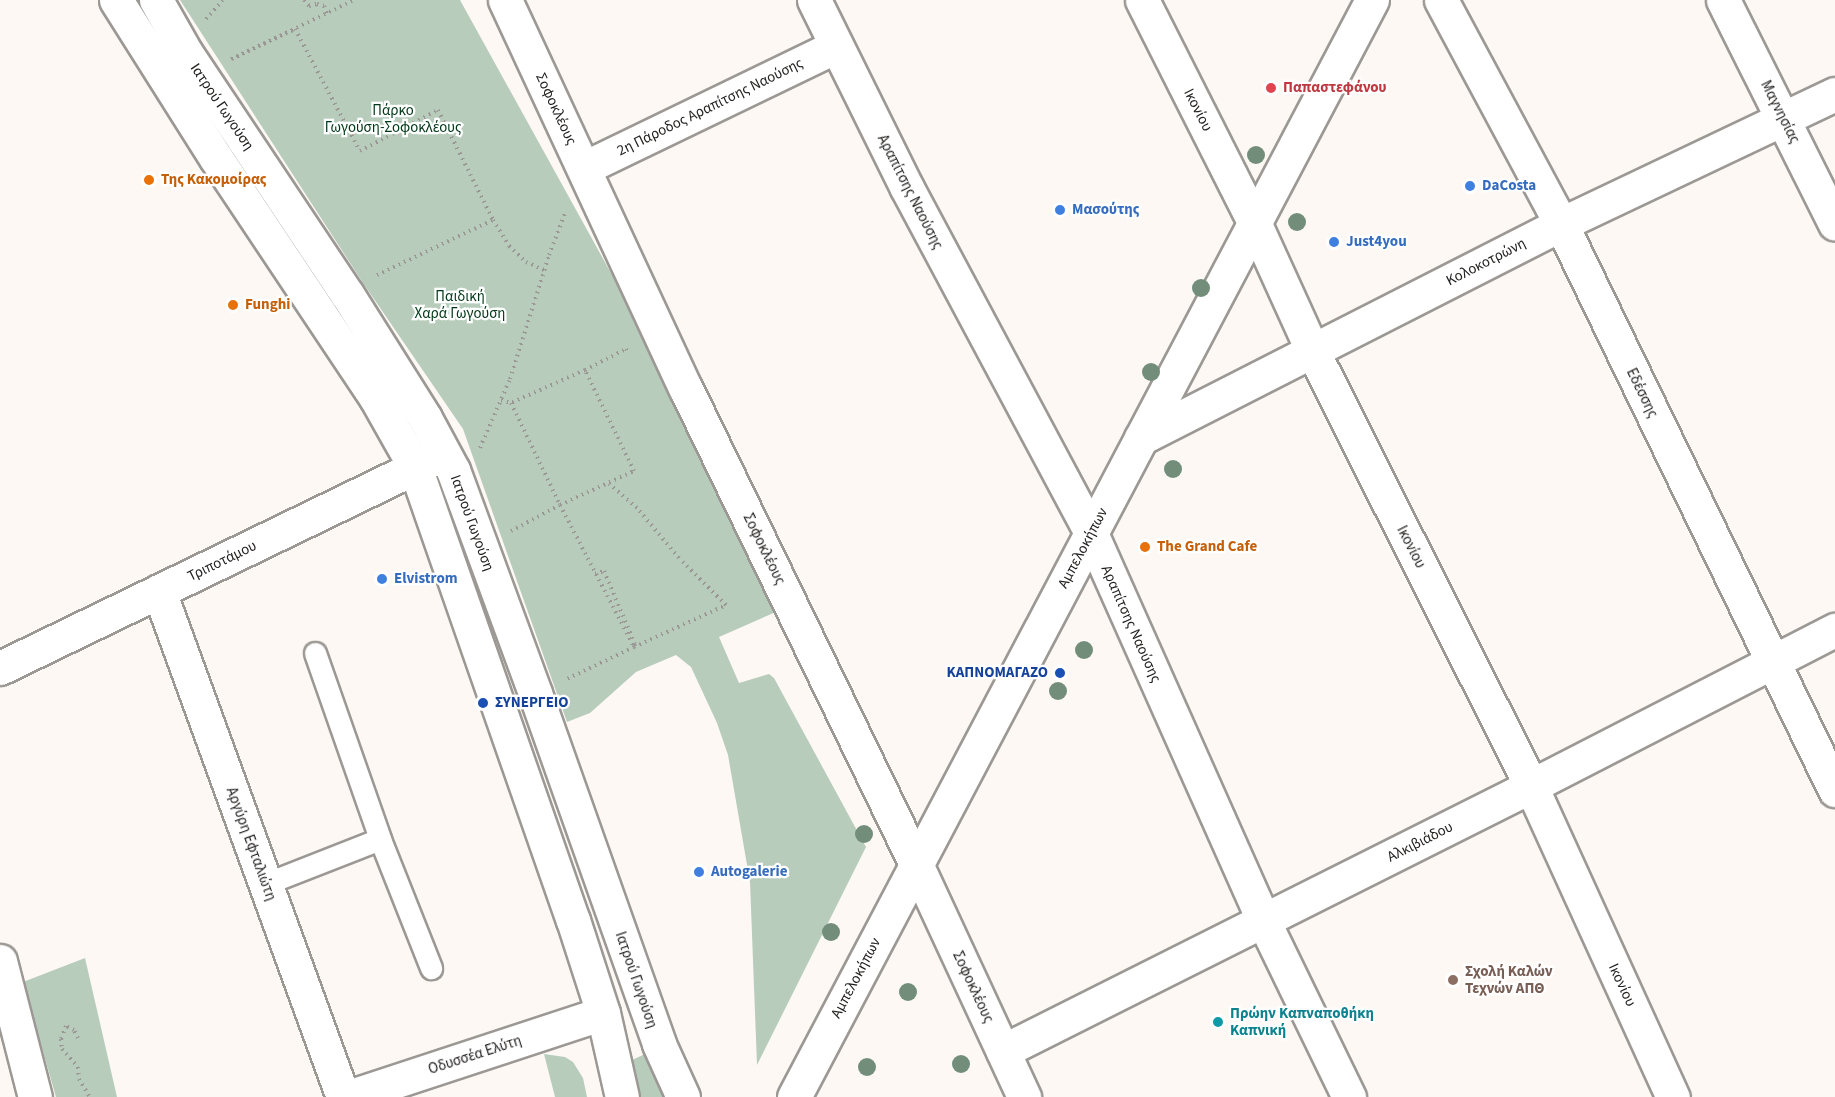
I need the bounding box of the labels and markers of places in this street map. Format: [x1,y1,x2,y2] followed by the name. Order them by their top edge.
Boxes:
[1283,79,1387,97] place label: Παπαστεφάνου
[1264,81,1278,95] marker: Παπαστεφάνου
[161,171,267,189] place label: Της Κακομοίρας
[142,173,156,187] marker: Της Κακομοίρας
[1482,177,1536,195] place label: DaCosta
[1463,179,1477,193] marker: DaCosta
[1072,201,1139,219] place label: Μασούτης
[1053,203,1067,217] marker: Μασούτης
[1346,233,1407,251] place label: Just4you
[1327,235,1341,249] marker: Just4you
[245,296,290,314] place label: Funghi
[226,298,240,312] marker: Funghi
[1157,538,1257,556] place label: The Grand Cafe
[1138,540,1152,554] marker: The Grand Cafe
[394,570,458,588] place label: Elvistrom
[375,572,389,586] marker: Elvistrom
[947,664,1048,682] place label: ΚΑΠΝΟΜΑΓΑΖΟ
[1053,666,1067,680] marker: ΚΑΠΝΟΜΑΓΑΖΟ
[495,694,569,712] place label: ΣΥΝΕΡΓΕΙΟ
[476,696,490,710] marker: ΣΥΝΕΡΓΕΙΟ
[711,863,787,881] place label: Autogalerie
[692,865,706,879] marker: Autogalerie
[1465,962,1552,997] place label: Σχολή Καλών Τεχνών ΑΠΘ
[1446,973,1460,987] marker: Σχολή Καλών Τεχνών ΑΠΘ
[1230,1004,1374,1039] place label: Πρώην Καπναποθήκη Καπνική
[1211,1015,1225,1029] marker: Πρώην Καπναποθήκη Καπνική

